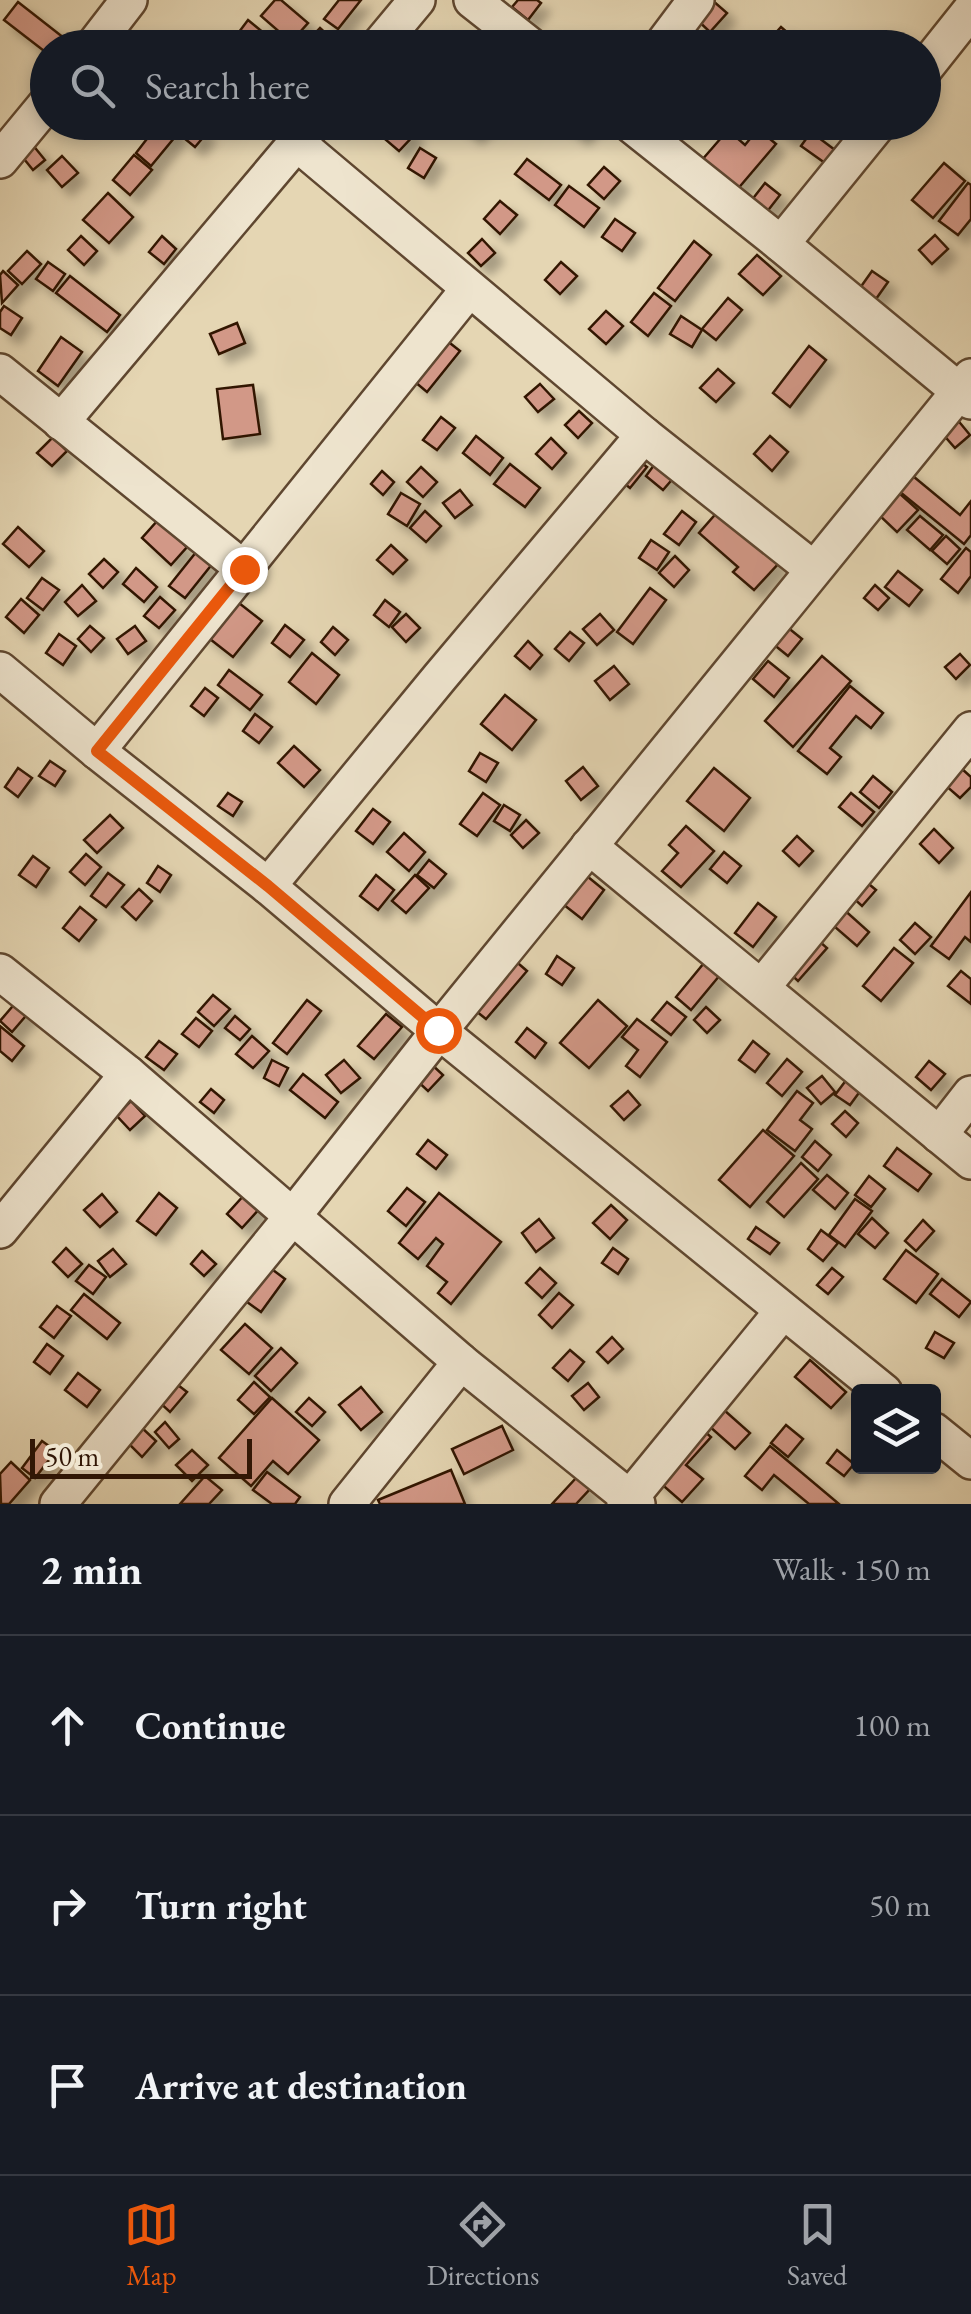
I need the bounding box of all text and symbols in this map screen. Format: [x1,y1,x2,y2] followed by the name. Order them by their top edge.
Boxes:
[30,30,941,140] search box
[65,58,120,113] icon: search
[145,61,310,110] text: Search here
[222,547,268,593] route end
[416,1008,462,1054] route start
[851,1384,941,1474] map controls
[851,1384,941,1474] button: layers
[30,1434,252,1478] scale bar
[45,1438,99,1474] text: 50 m
[40,1542,142,1597] text: 2 min
[773,1548,931,1590] text: Walk · 150 m
[40,1698,95,1753] icon: ahead
[135,1701,286,1750] text: Continue
[854,1704,931,1746] text: 100 m
[40,1878,95,1933] icon: right
[135,1881,307,1930] text: Turn right
[869,1884,931,1926] text: 50 m
[40,2058,95,2113] icon: arrive
[135,2061,467,2110] text: Arrive at destination
[124,2197,179,2293] tab: Map
[427,2197,539,2293] tab: Directions
[787,2197,847,2293] tab: Saved

